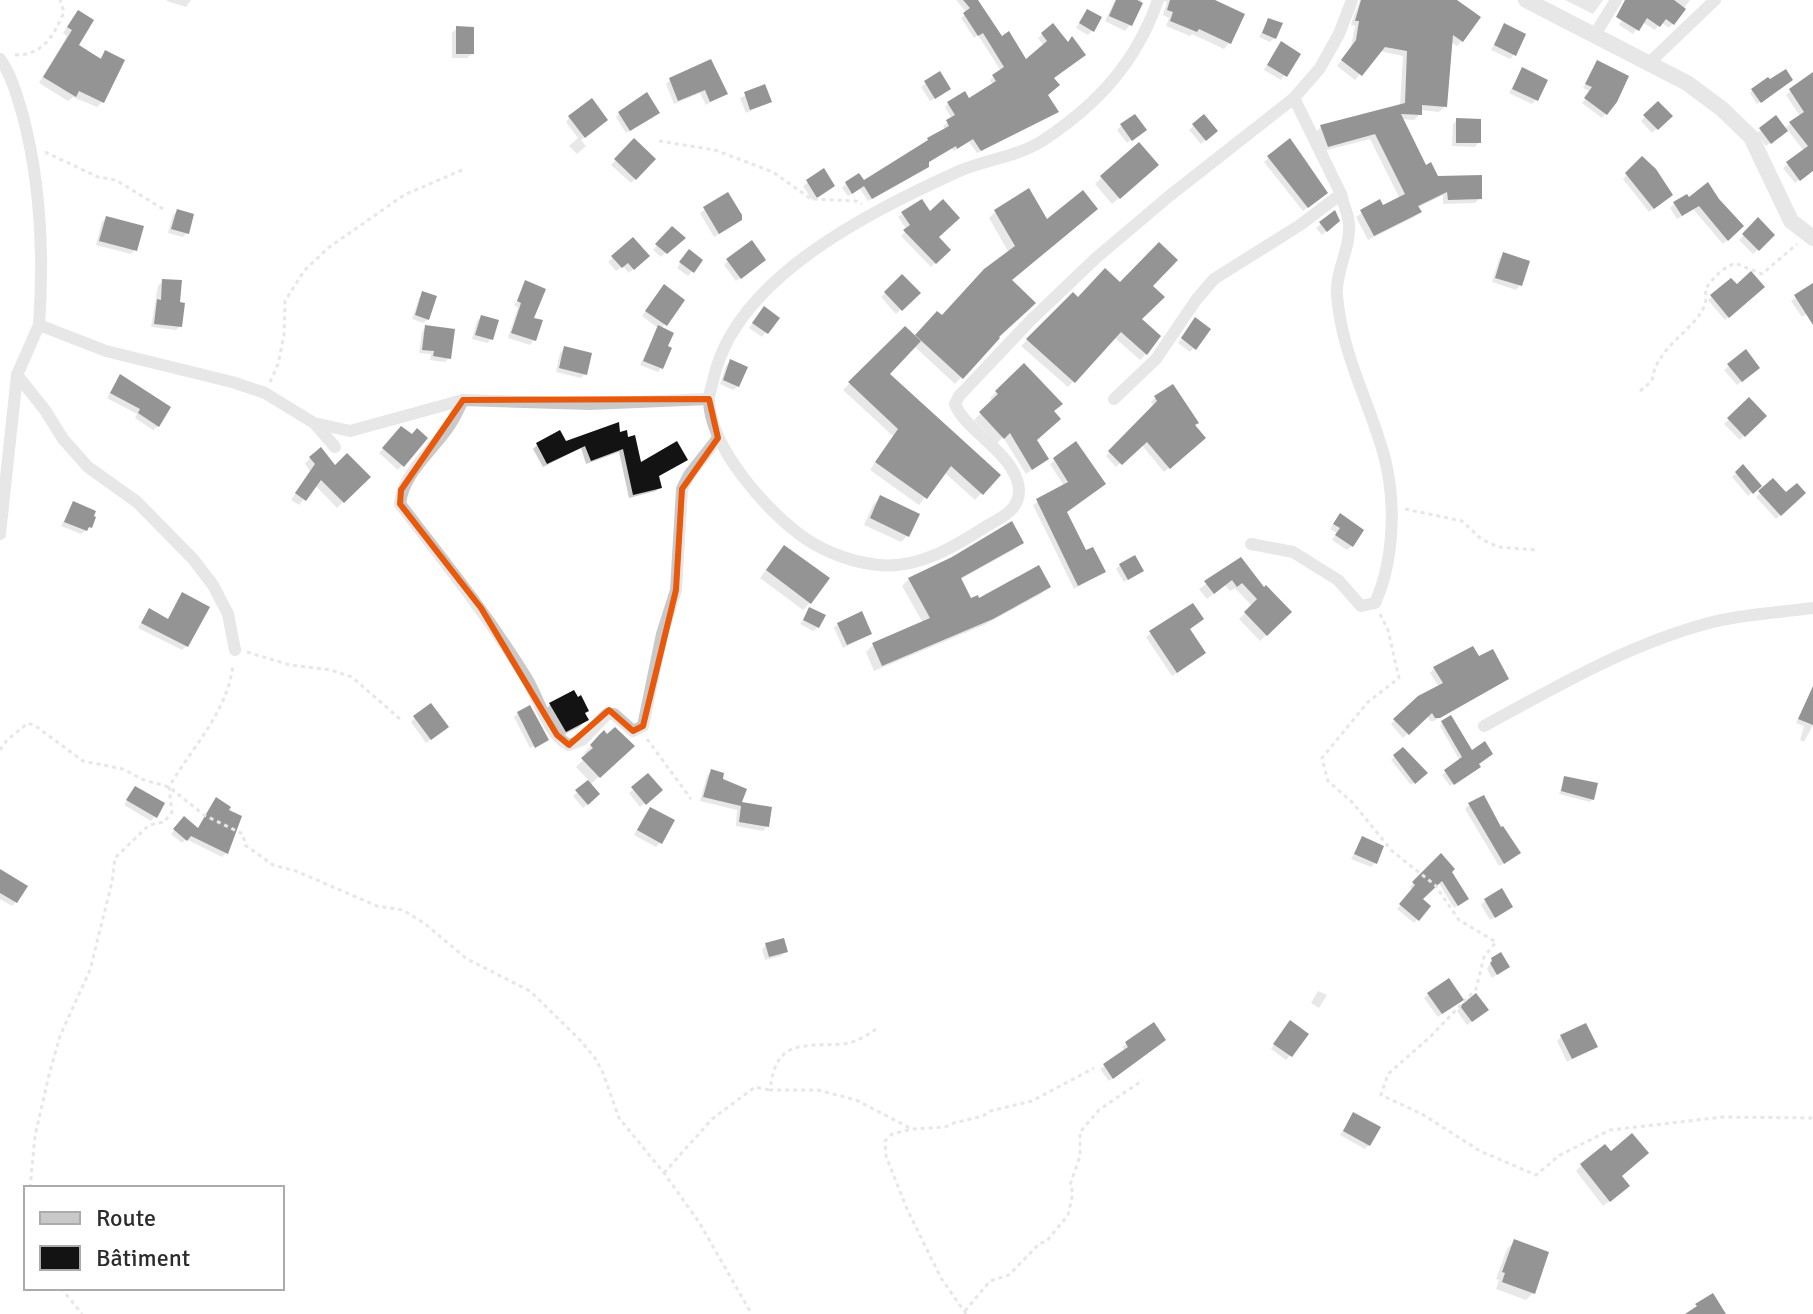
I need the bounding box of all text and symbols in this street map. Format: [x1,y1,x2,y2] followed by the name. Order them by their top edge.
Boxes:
[24,1186,284,1290] legend
[96,1203,156,1233] text: Route
[96,1243,190,1273] text: Bâtiment

